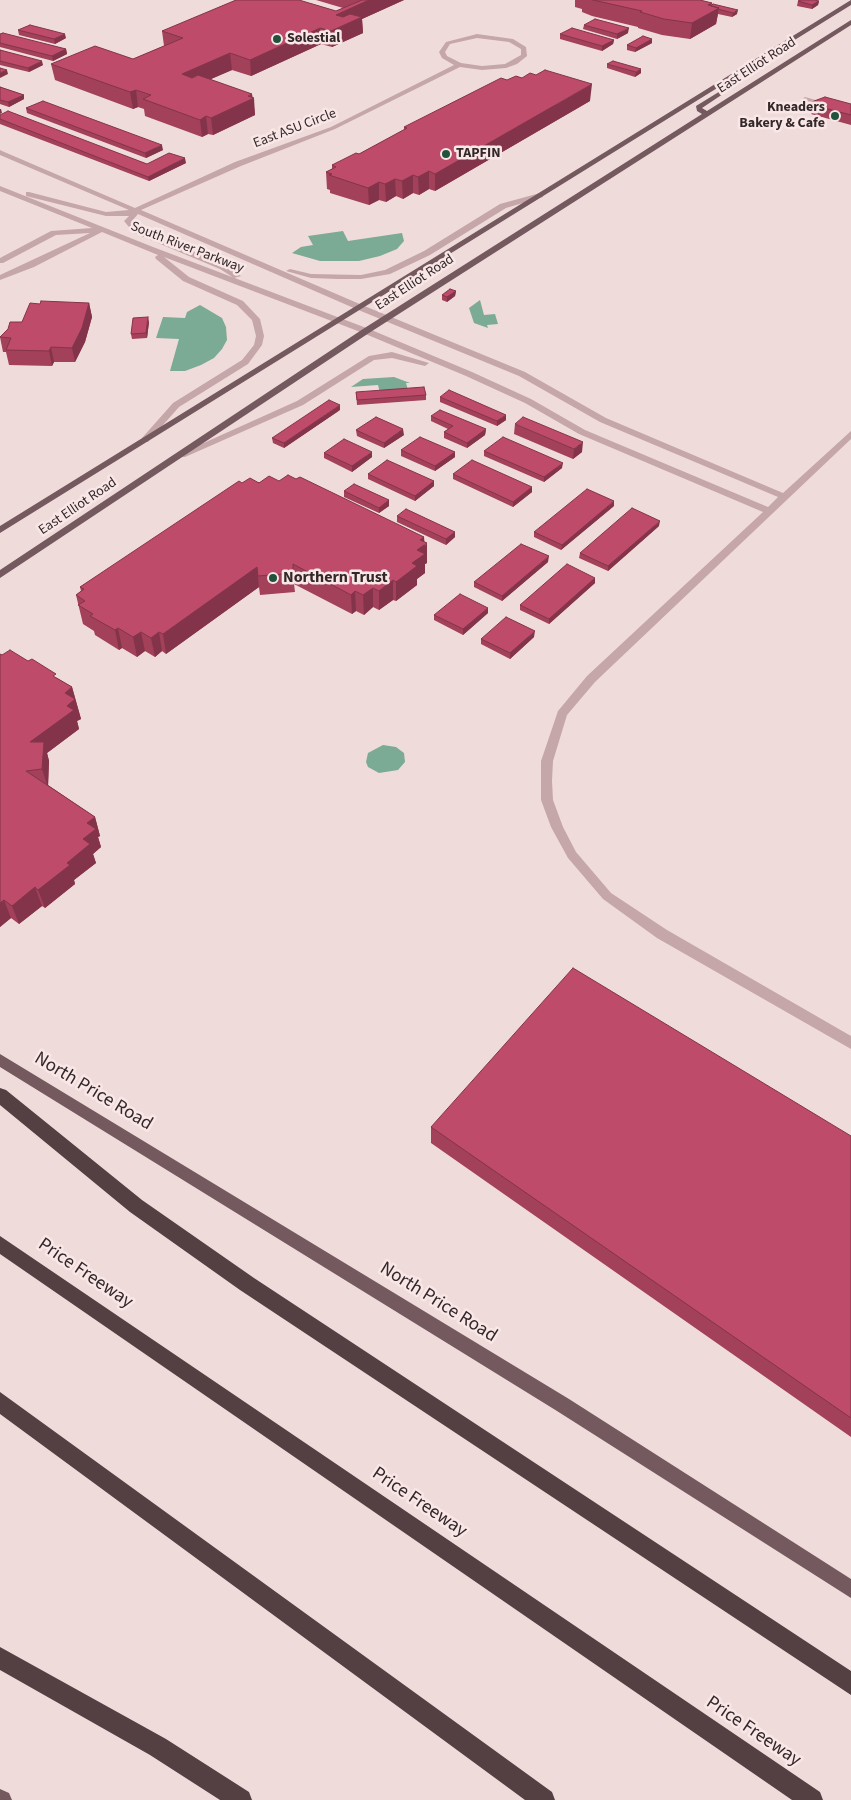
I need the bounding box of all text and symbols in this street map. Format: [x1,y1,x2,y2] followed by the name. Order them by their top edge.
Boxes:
[287,31,340,47] place label: Solestial
[271,33,283,45] marker: Solestial
[715,34,799,98] street label: East Elliot Road
[739,100,825,132] place label: Kneaders Bakery & Cafe
[251,105,339,153] street label: East ASU Circle
[829,110,841,122] marker: Kneaders Bakery & Cafe
[456,146,500,162] place label: TAPFIN
[440,148,452,160] marker: TAPFIN
[128,219,246,277] street label: South River Parkway
[373,251,457,315] street label: East Elliot Road
[36,475,120,539] street label: East Elliot Road
[283,568,388,588] place label: Northern Trust
[267,572,279,584] marker: Northern Trust
[30,1048,156,1136] street label: North Price Road
[33,1234,137,1314] street label: Price Freeway
[375,1258,501,1348] street label: North Price Road
[367,1463,471,1543] street label: Price Freeway
[701,1692,805,1772] street label: Price Freeway

